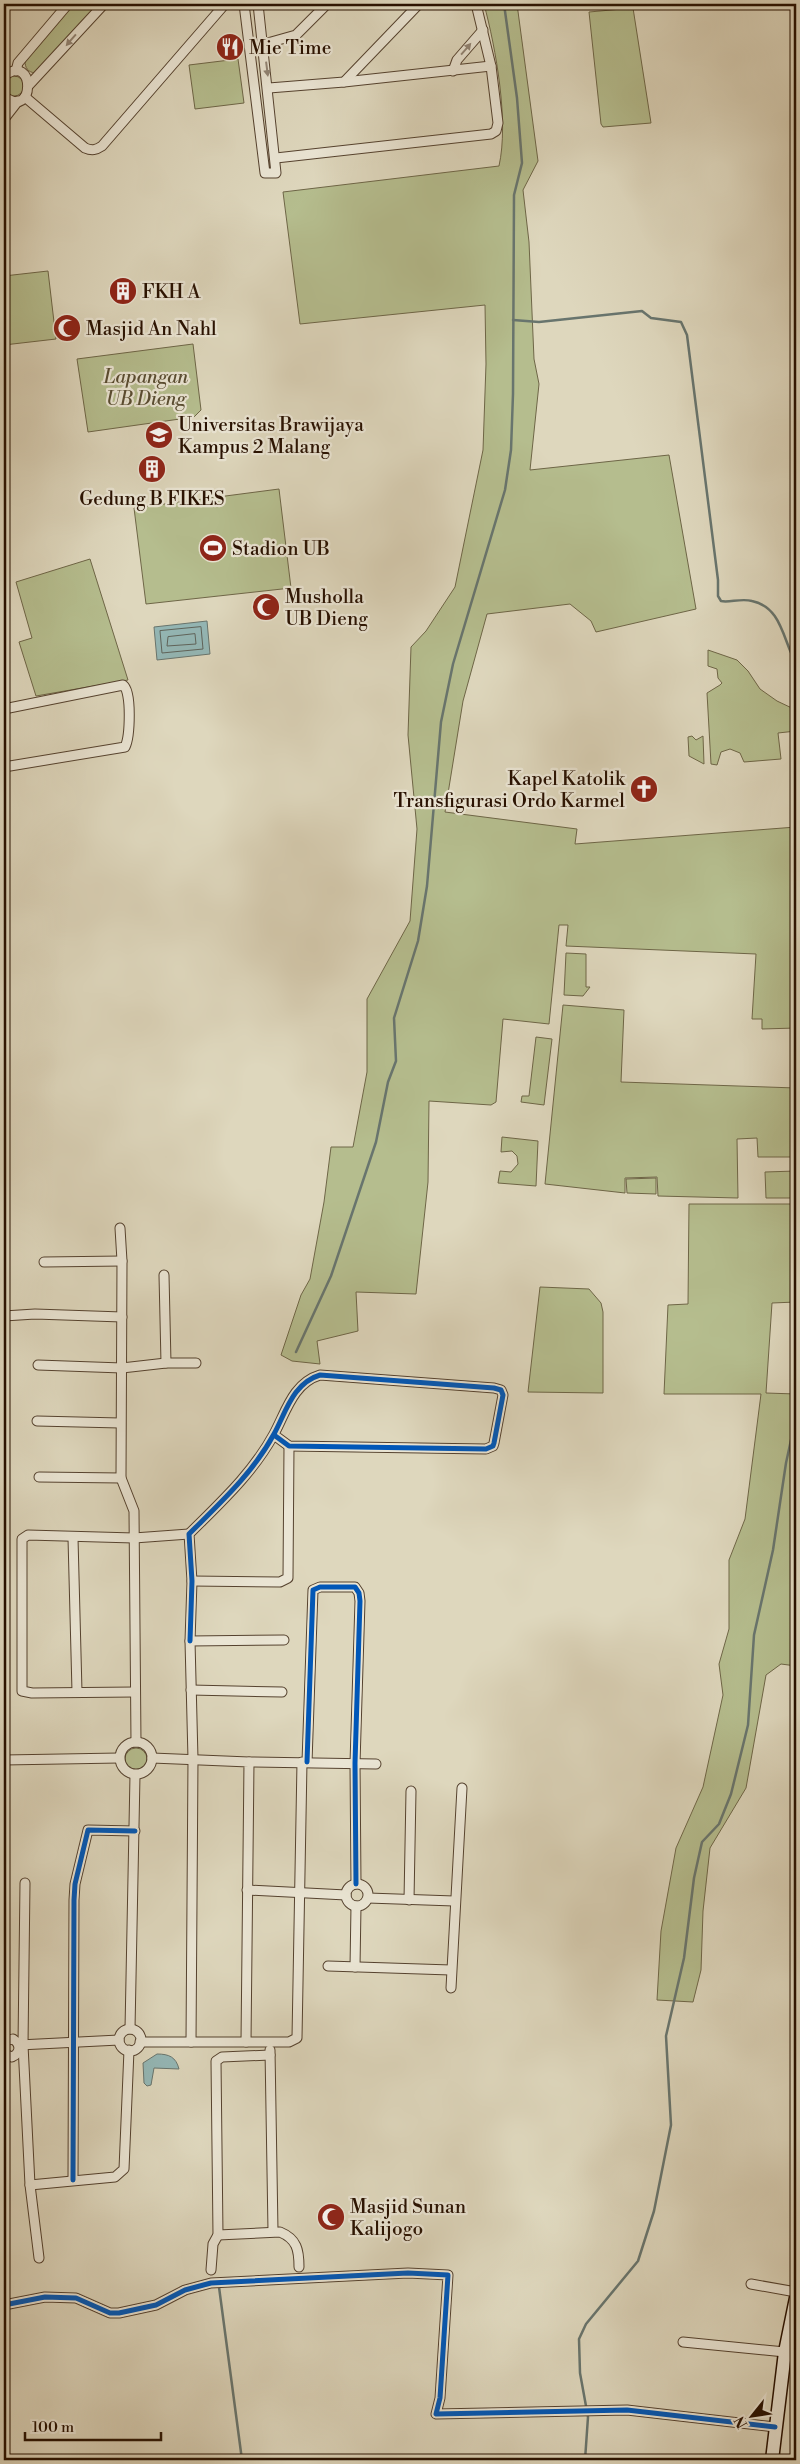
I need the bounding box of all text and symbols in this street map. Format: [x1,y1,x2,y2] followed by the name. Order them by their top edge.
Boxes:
[215,32,245,62] restaurant icon: Mie Time
[66,34,77,47] one-way arrow
[249,36,331,60] place label: Mie Time
[460,44,472,56] one-way arrow
[263,62,271,78] one-way arrow
[108,276,138,306] building icon: FKH A
[142,280,201,304] place label: FKH A
[52,313,82,343] mosque icon: Masjid An Nahl
[86,317,217,341] place label: Masjid An Nahl
[103,365,189,411] park label: Lapangan UB Dieng
[178,413,364,459] place label: Universitas Brawijaya Kampus 2 Malang
[144,420,174,450] school or university icon: Universitas Brawijaya Kampus 2 Malang
[137,454,167,484] building icon: Gedung B FIKES
[79,487,225,511] place label: Gedung B FIKES
[198,533,228,563] sports icon: Stadion UB
[232,537,330,561] place label: Stadion UB
[285,585,368,631] place label: Musholla UB Dieng
[251,592,281,622] mosque icon: Musholla UB Dieng
[394,767,626,813] place label: Kapel Katolik Transfigurasi Ordo Karmel
[629,774,659,804] church icon: Kapel Katolik Transfigurasi Ordo Karmel
[350,2195,466,2241] place label: Masjid Sunan Kalijogo
[316,2202,346,2232] mosque icon: Masjid Sunan Kalijogo
[728,2392,778,2442] north arrow
[25,2409,161,2441] scale bar
[731,2413,752,2431] text: N
[32,2418,74,2437] text: 100 m

